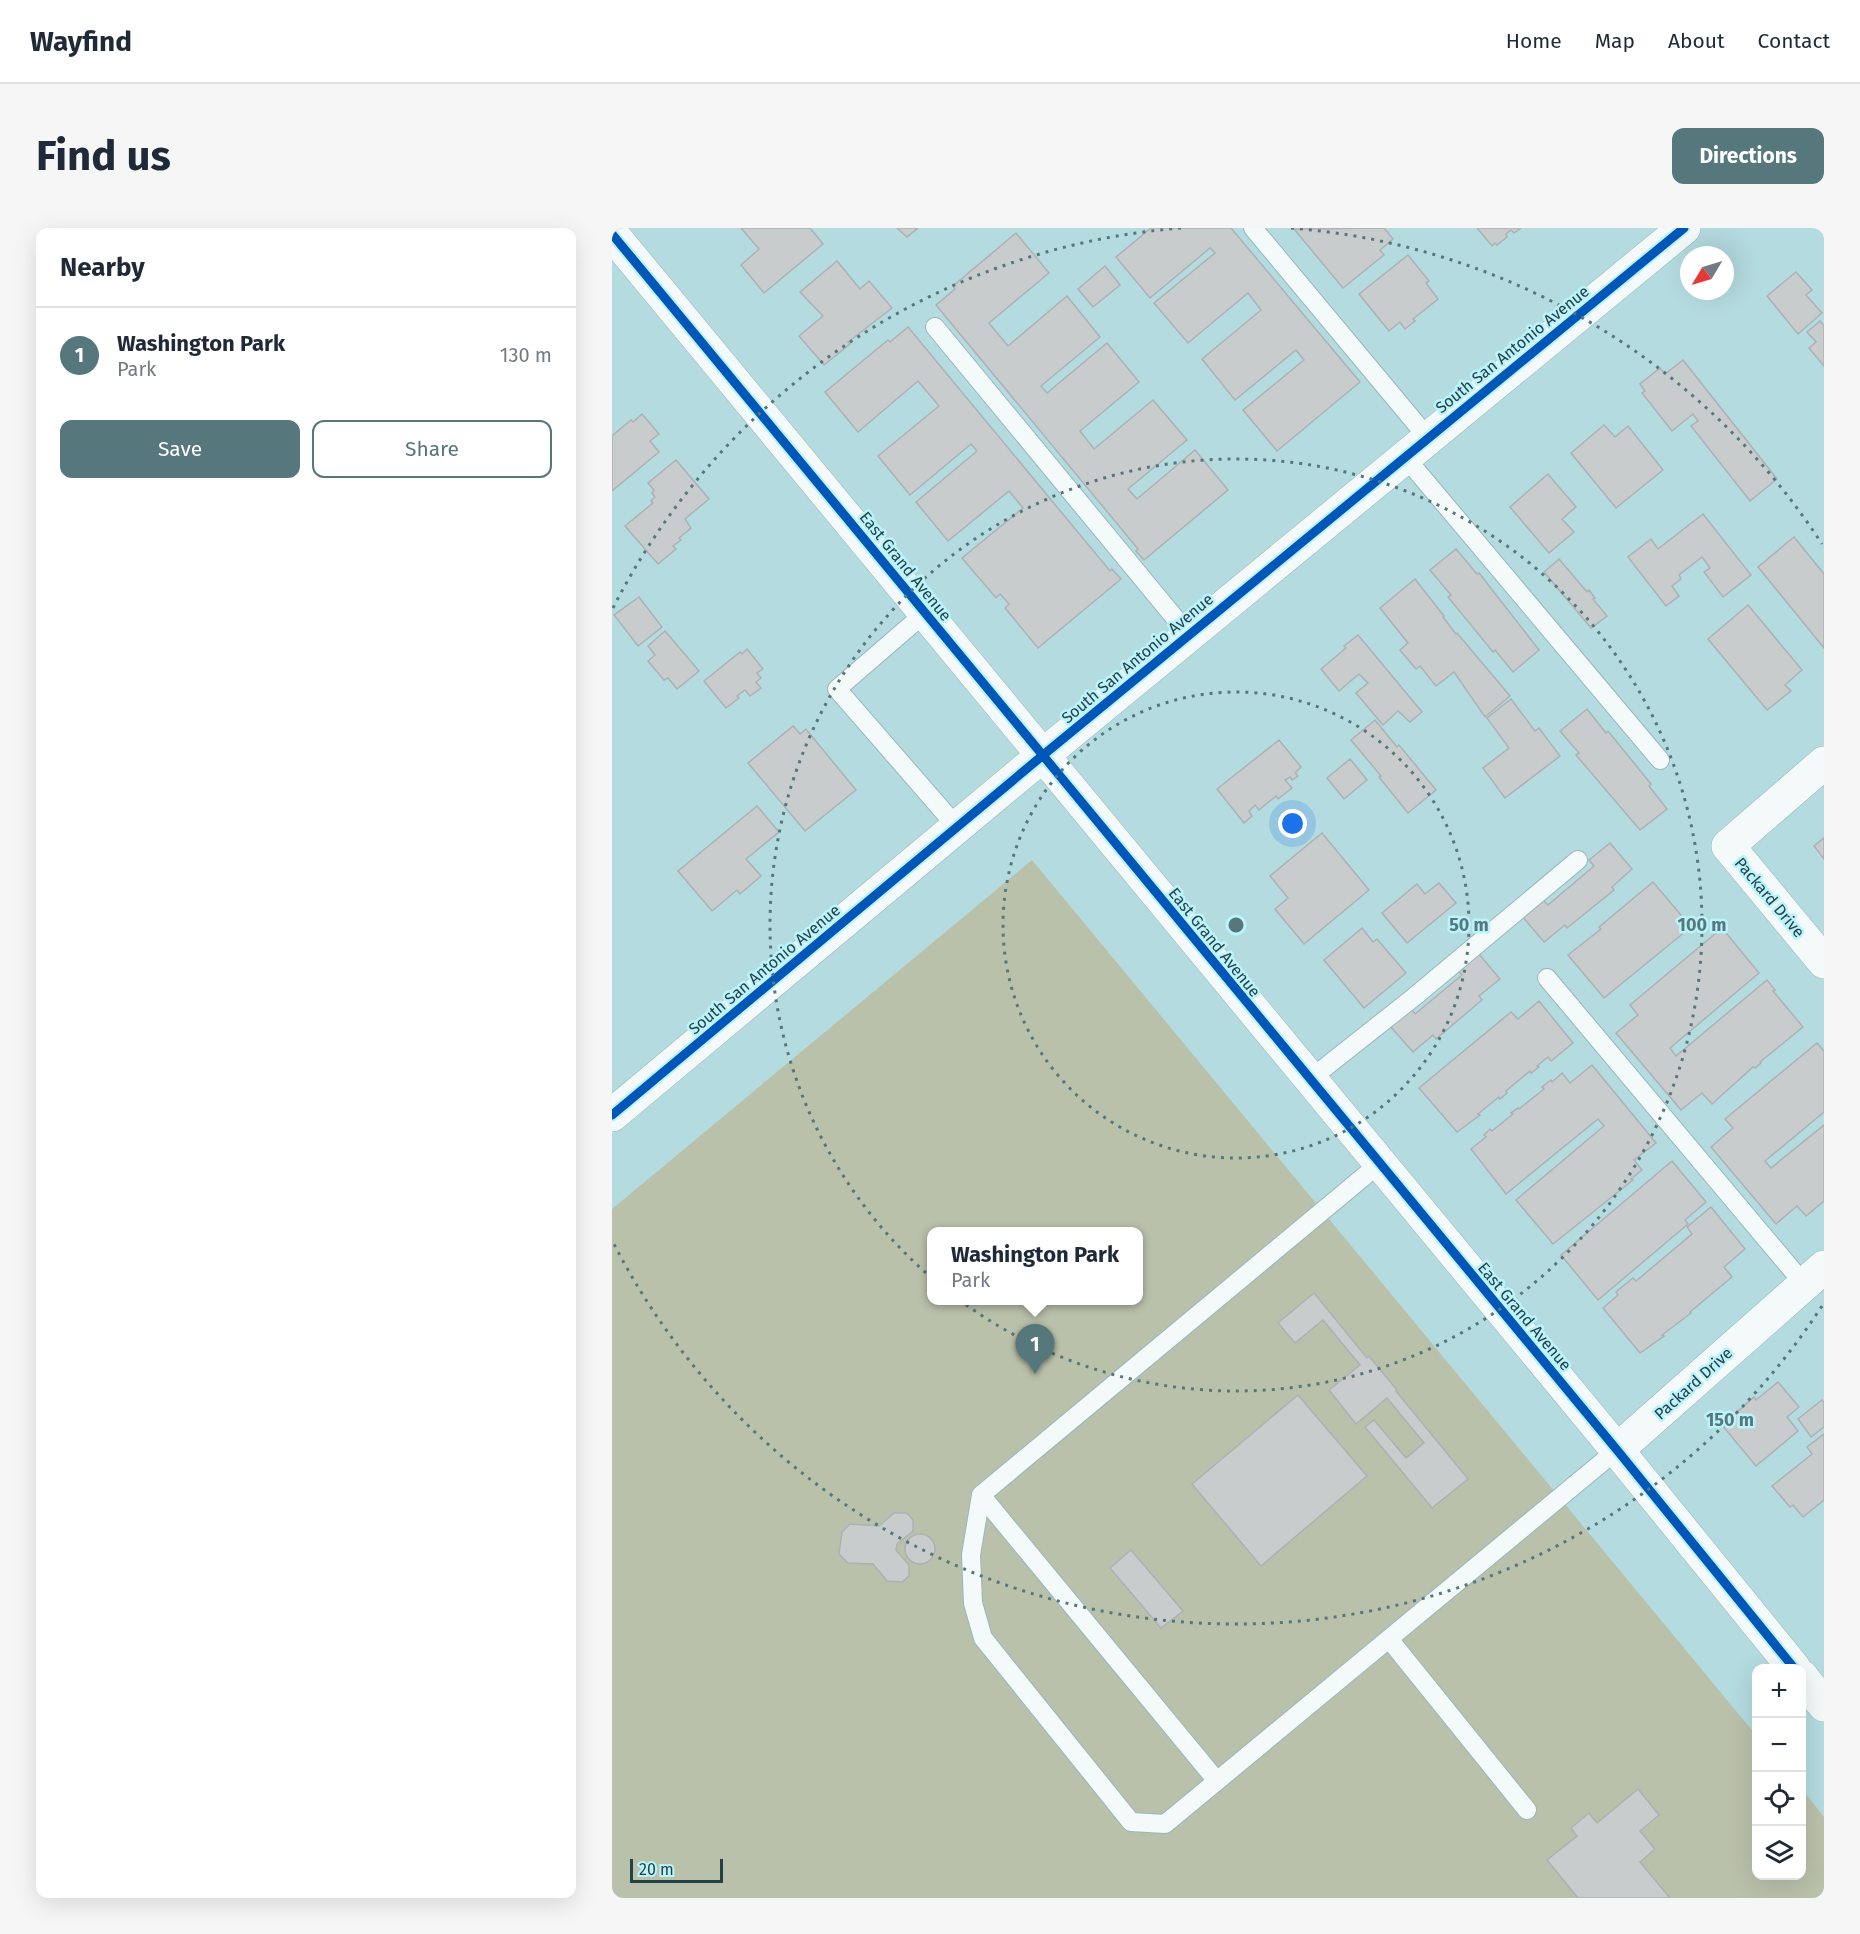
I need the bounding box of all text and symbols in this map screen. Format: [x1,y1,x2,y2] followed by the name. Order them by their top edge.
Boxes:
[30,25,132,58] text: Wayfind
[1506,28,1562,54] text: Home
[1595,28,1635,54] text: Map
[1668,28,1725,54] text: About
[1758,28,1830,54] text: Contact
[1672,128,1824,184] button: Directions
[36,131,171,181] text: Find us
[1680,246,1734,300] north arrow
[60,252,145,283] text: Nearby
[1432,282,1593,417] street label: South San Antonio Avenue
[117,330,285,357] text: Washington Park
[75,343,84,367] text: 1
[500,343,552,367] text: 130 m
[117,357,156,381] text: Park
[60,420,300,478] button: Save
[312,420,552,478] button: Share
[856,508,956,625] street label: East Grand Avenue
[1058,589,1217,727] street label: South San Antonio Avenue
[1278,809,1307,838] your location
[1731,854,1809,941] street label: Packard Drive
[1165,884,1265,1001] street label: East Grand Avenue
[685,900,844,1038] street label: South San Antonio Avenue
[1449,914,1489,936] text: 50 m
[1678,914,1726,936] text: 100 m
[1226,915,1246,935] centre of rings
[927,1227,1143,1305] popup
[951,1241,1119,1268] text: Washington Park
[1474,1258,1575,1374] street label: East Grand Avenue
[951,1268,990,1292] text: Park
[1016,1324,1054,1374] pin: 1
[1650,1343,1736,1423] street label: Packard Drive
[1706,1409,1754,1431] text: 150 m
[1752,1664,1806,1880] map controls
[1752,1664,1806,1718] button: +
[1752,1718,1806,1772] button: −
[1752,1772,1806,1826] button: locate
[1752,1826,1806,1880] button: layers
[630,1856,723,1884] scale bar
[639,1860,674,1879] text: 20 m

